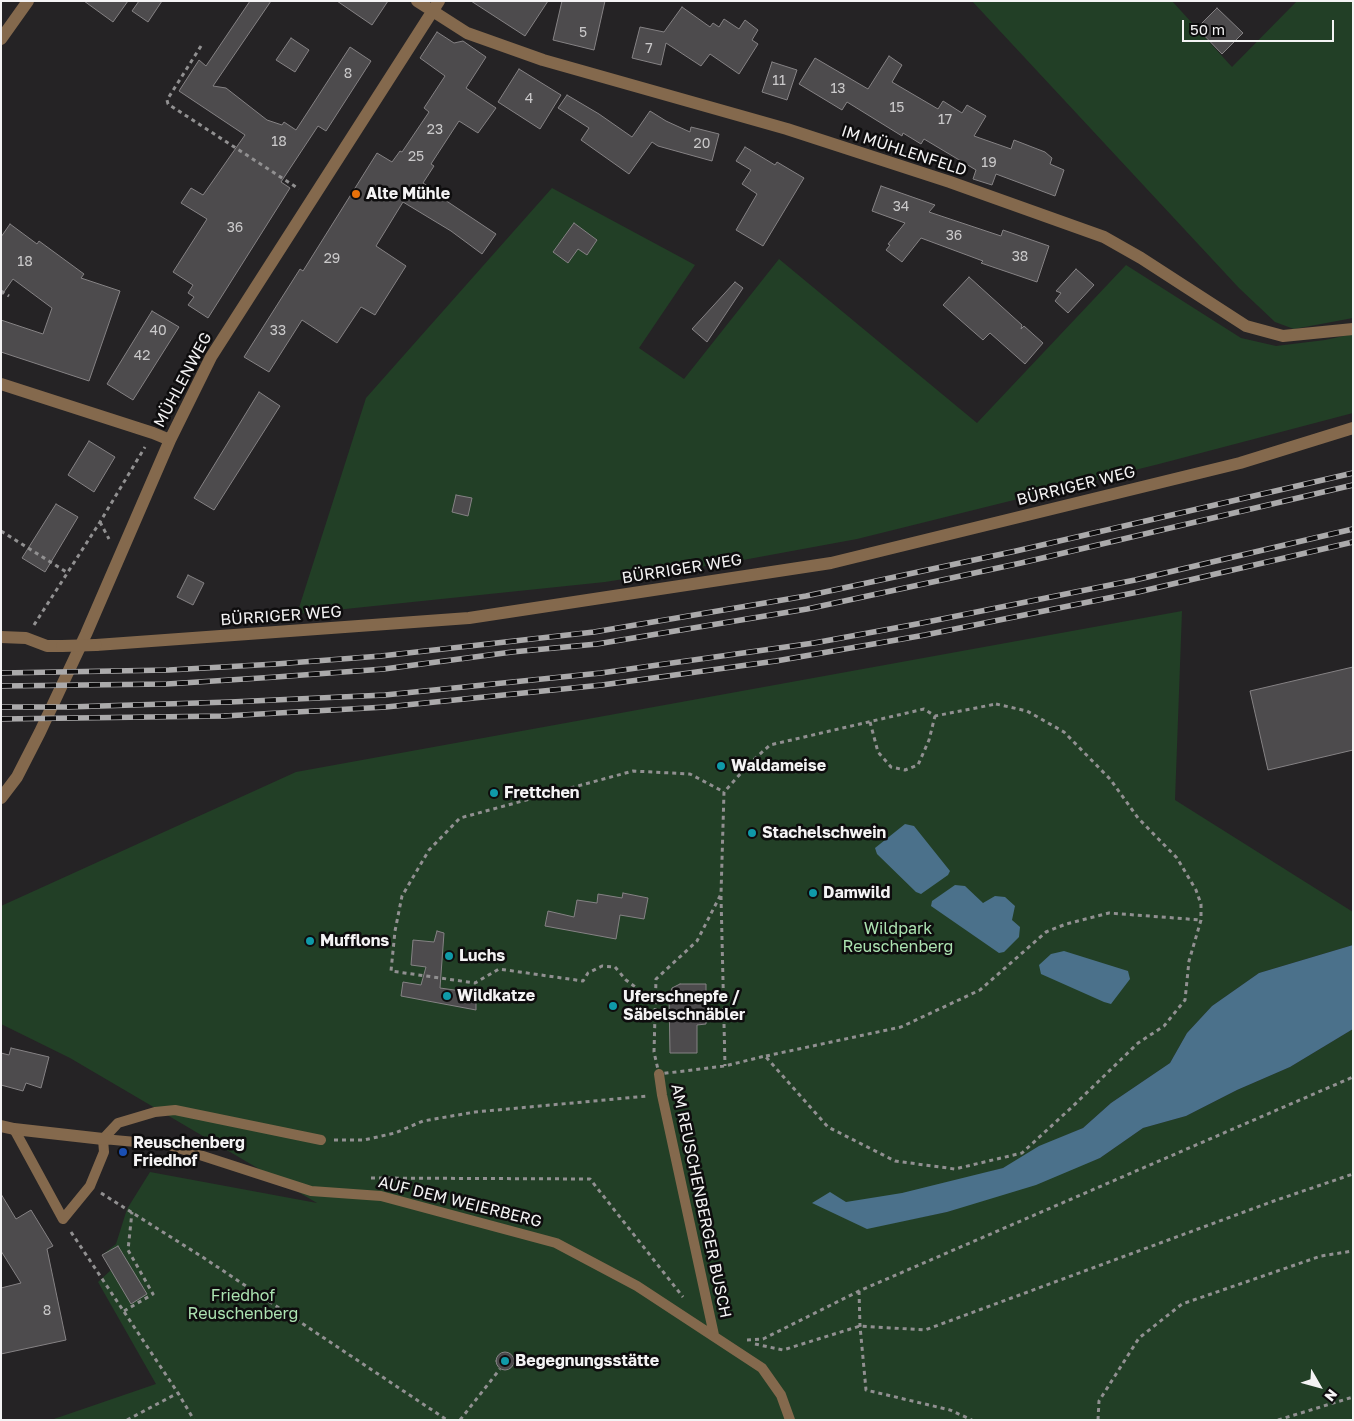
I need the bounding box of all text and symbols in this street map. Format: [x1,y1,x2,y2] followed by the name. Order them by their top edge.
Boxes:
[1184,10,1336,42] scale bar
[1190,20,1225,38] text: 50 m
[579,25,587,41] house number: 5
[645,41,653,57] house number: 7
[344,66,352,82] house number: 8
[772,73,786,89] house number: 11
[831,81,845,97] house number: 13
[525,91,533,107] house number: 4
[890,100,904,116] house number: 15
[938,112,952,128] house number: 17
[427,122,443,138] house number: 23
[839,122,969,180] street label: IM MÜHLENFELD
[271,134,287,150] house number: 18
[694,136,710,152] house number: 20
[408,149,424,165] house number: 25
[981,155,997,171] house number: 19
[366,184,450,204] place label: Alte Mühle
[350,188,362,200] marker: Alte Mühle
[893,199,909,215] house number: 34
[227,220,243,236] house number: 36
[946,228,962,244] house number: 36
[1012,249,1028,265] house number: 38
[324,251,340,267] house number: 29
[17,254,33,270] house number: 18
[149,323,167,339] house number: 40
[270,323,286,339] house number: 33
[150,329,216,431] street label: MÜHLENWEG
[134,348,150,364] house number: 42
[1015,462,1137,510] street label: BÜRRIGER WEG
[621,550,743,588] street label: BÜRRIGER WEG
[220,602,342,630] street label: BÜRRIGER WEG
[731,756,826,776] place label: Waldameise
[715,760,727,772] marker: Waldameise
[504,783,580,803] place label: Frettchen
[488,787,500,799] marker: Frettchen
[762,823,886,843] place label: Stachelschwein
[746,827,758,839] marker: Stachelschwein
[823,883,890,903] place label: Damwild
[807,887,819,899] marker: Damwild
[843,919,953,957] park label: Wildpark Reuschenberg
[320,931,389,951] place label: Mufflons
[304,935,316,947] marker: Mufflons
[459,946,505,966] place label: Luchs
[443,950,455,962] marker: Luchs
[457,986,535,1006] place label: Wildkatze
[623,987,745,1025] place label: Uferschnepfe / Säbelschnäbler
[441,990,453,1002] marker: Wildkatze
[607,1000,619,1012] marker: Uferschnepfe / Säbelschnäbler
[667,1082,735,1320] street label: AM REUSCHENBERGER BUSCH
[133,1133,245,1171] place label: Reuschenberg Friedhof
[117,1146,129,1158] marker: Reuschenberg Friedhof
[376,1172,544,1232] street label: AUF DEM WEIERBERG
[188,1286,298,1324] park label: Friedhof Reuschenberg
[43,1303,51,1319] house number: 8
[515,1351,659,1371] place label: Begegnungsstätte
[499,1355,511,1367] marker: Begegnungsstätte
[1294,1361,1344,1411] north arrow
[1321,1386,1341,1405] text: N

